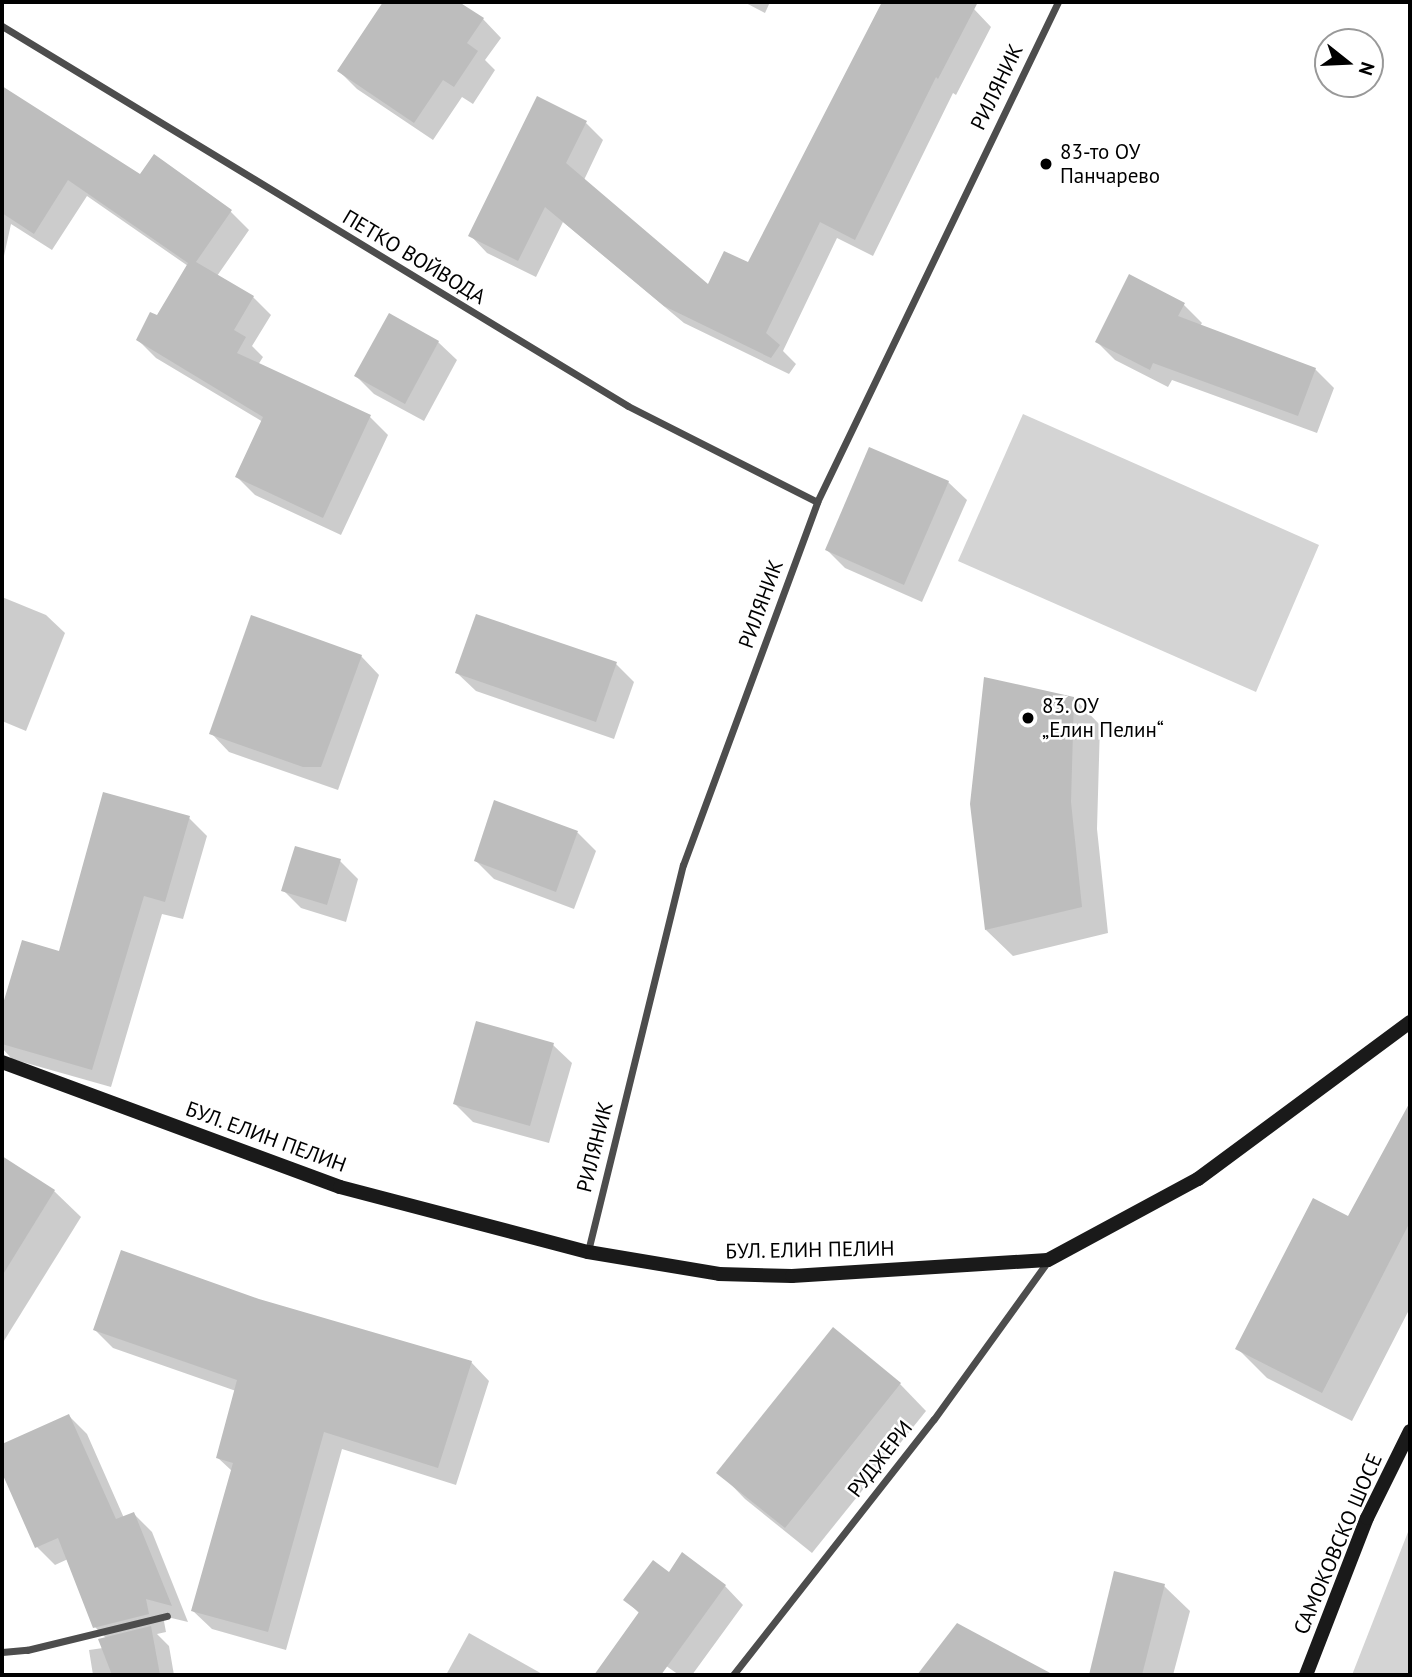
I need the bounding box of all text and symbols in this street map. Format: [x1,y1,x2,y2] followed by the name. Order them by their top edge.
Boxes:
[1314,28,1384,98] north arrow
[965,40,1029,134] street label: РИЛЯНИК
[1354,59,1380,79] text: N
[1060,139,1160,189] place label: 83-то ОУ Панчарево
[1038,156,1054,172] marker: 83-то ОУ Панчарево
[338,204,490,310] street label: ПЕТКО ВОЙВОДА
[733,556,789,652] street label: РИЛЯНИК
[1042,693,1164,743] place label: 83. ОУ „Елин Пелин“
[1020,710,1036,726] marker: 83. ОУ „Елин Пелин“
[181,1096,351,1178] street label: БУЛ. ЕЛИН ПЕЛИН
[572,1099,618,1195] street label: РИЛЯНИК
[724,1236,896,1264] street label: БУЛ. ЕЛИН ПЕЛИН
[842,1416,918,1502] street label: РУДЖЕРИ
[1288,1450,1388,1638] street label: САМОКОВСКО ШОСЕ

